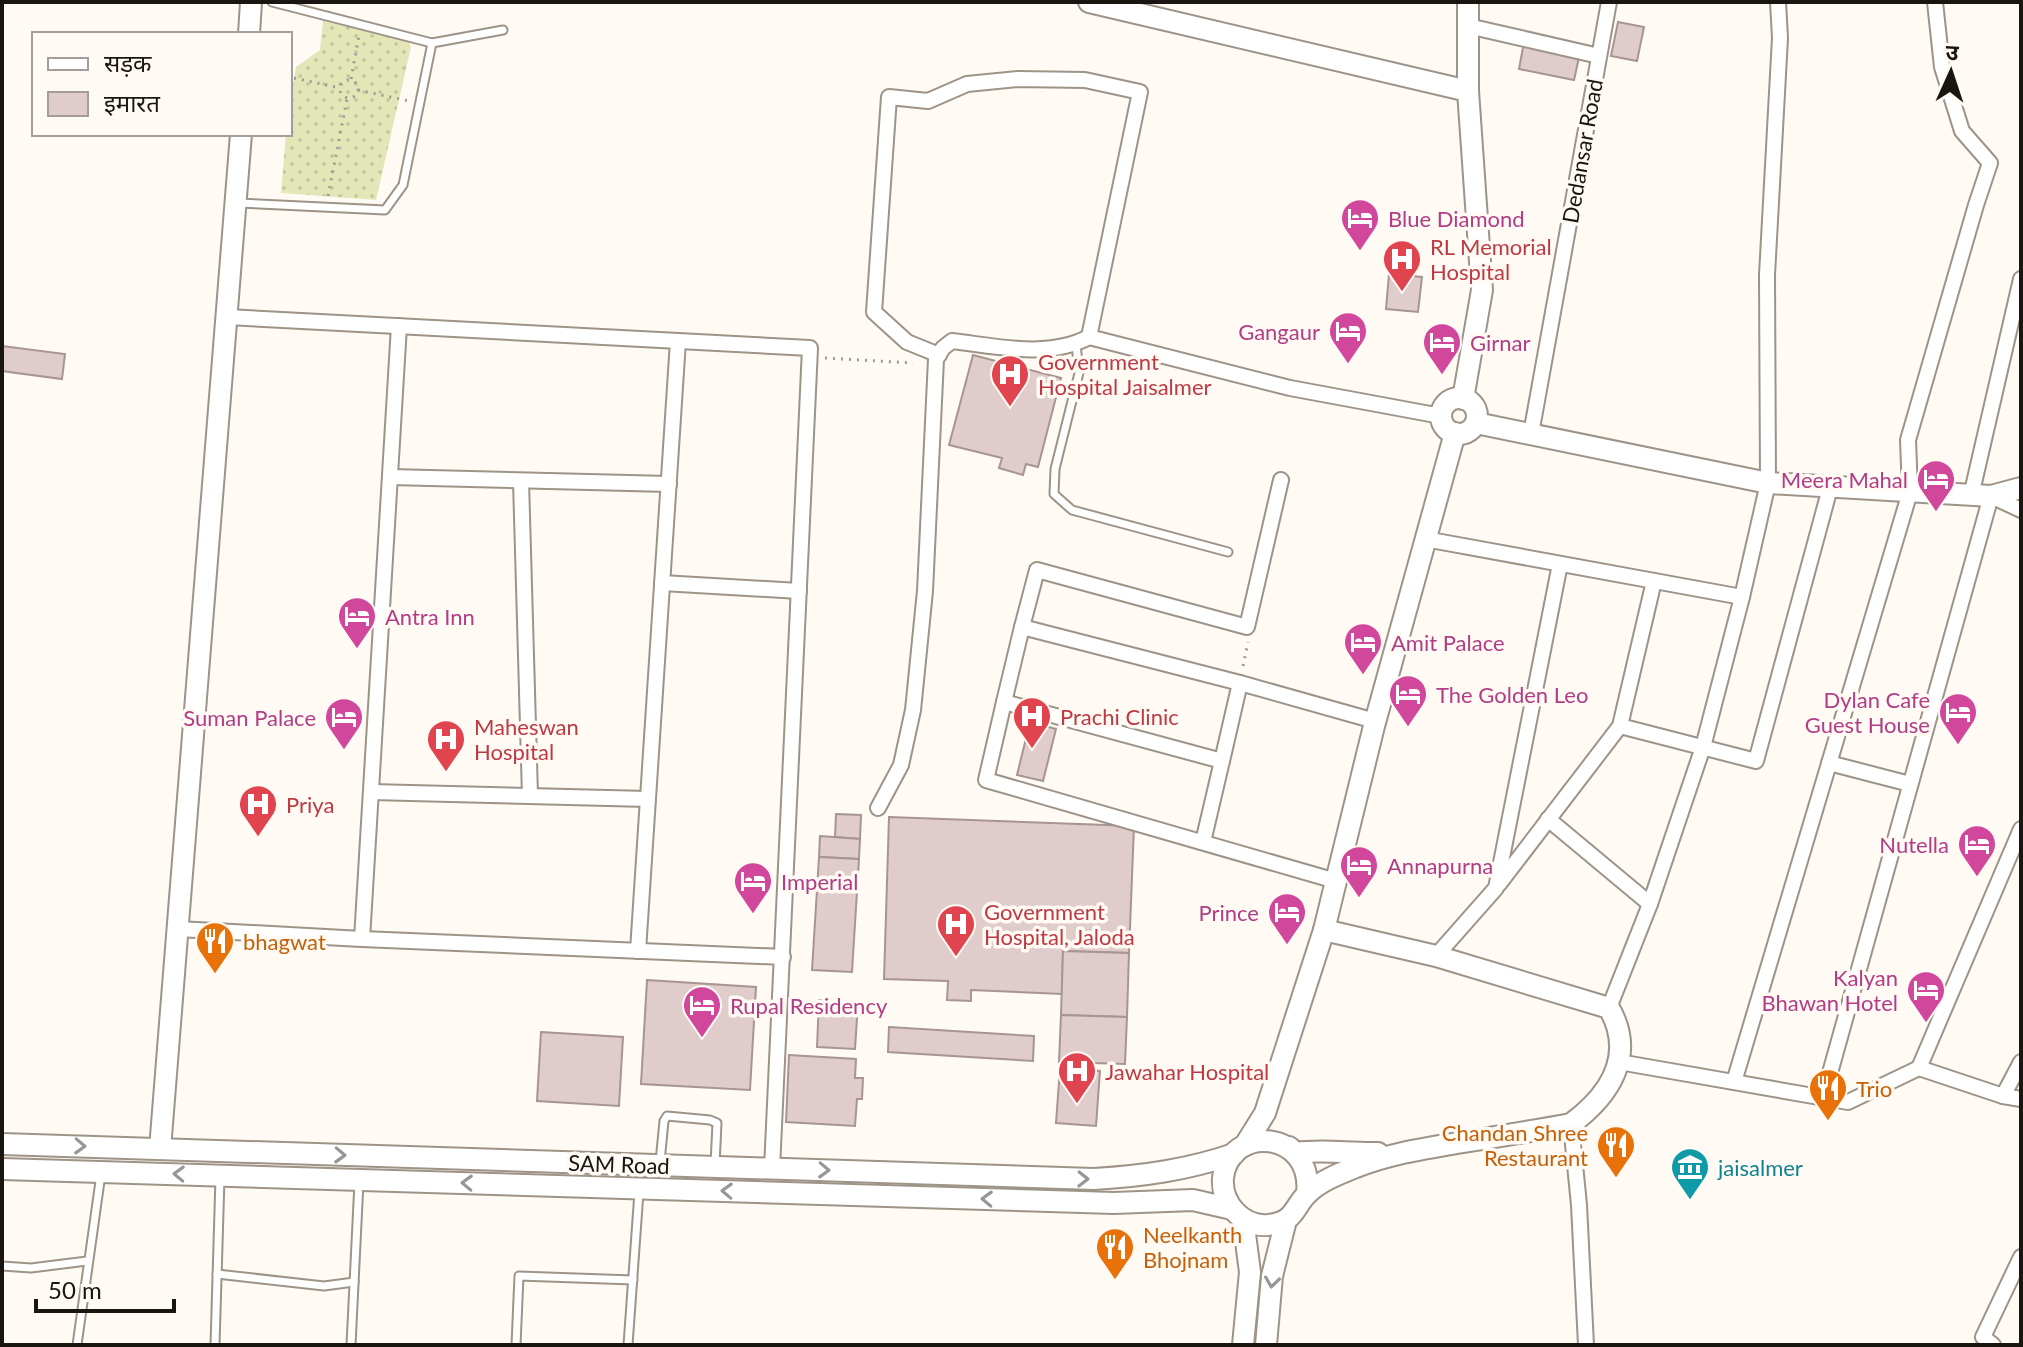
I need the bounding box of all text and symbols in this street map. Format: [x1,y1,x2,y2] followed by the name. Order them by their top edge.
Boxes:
[32,32,292,136] legend
[1911,32,1991,112] north arrow
[1945,38,1960,65] text: उ
[104,48,152,77] text: सड़क
[1556,77,1608,225] street label: Dedansar Road
[104,88,161,117] text: इमारत
[1339,197,1381,252] hotel icon: Blue Diamond
[1388,205,1525,232] place label: Blue Diamond
[1430,233,1552,285] place label: RL Memorial Hospital
[1381,238,1423,293] hospital icon: RL Memorial Hospital
[1327,310,1369,365] hotel icon: Gangaur
[1238,318,1320,345] place label: Gangaur
[1421,321,1463,376] hotel icon: Girnar
[1470,329,1531,356] place label: Girnar
[1038,348,1212,400] place label: Government Hospital Jaisalmer
[989,353,1031,408] hospital icon: Government Hospital Jaisalmer
[1915,458,1957,513] hotel icon: Meera Mahal
[1781,466,1908,493] place label: Meera Mahal
[336,595,378,650] hotel icon: Antra Inn
[385,603,475,630] place label: Antra Inn
[1342,621,1384,676] hotel icon: Amit Palace
[1391,629,1505,656] place label: Amit Palace
[1387,673,1429,728] hotel icon: The Golden Leo
[1436,681,1588,708] place label: The Golden Leo
[1805,686,1930,738] place label: Dylan Cafe Guest House
[1937,691,1979,746] hotel icon: Dylan Cafe Guest House
[1011,695,1053,750] hospital icon: Prachi Clinic
[323,696,365,751] hotel icon: Suman Palace
[1060,703,1179,730] place label: Prachi Clinic
[183,704,316,731] place label: Suman Palace
[474,713,579,765] place label: Maheswan Hospital
[425,718,467,773] hospital icon: Maheswan Hospital
[237,783,279,838] hospital icon: Priya
[286,791,334,818] place label: Priya
[1956,823,1998,878] hotel icon: Nutella
[1879,831,1949,858] place label: Nutella
[1338,844,1380,899] hotel icon: Annapurna
[1387,852,1493,879] place label: Annapurna
[732,860,774,915] hotel icon: Imperial
[781,868,858,895] place label: Imperial
[1266,891,1308,946] hotel icon: Prince
[984,898,1135,950] place label: Government Hospital, Jaloda
[1199,899,1259,926] place label: Prince
[935,903,977,958] hospital icon: Government Hospital, Jaloda
[194,920,236,975] restaurant icon: bhagwat
[243,928,326,955] place label: bhagwat
[1761,964,1898,1016] place label: Kalyan Bhawan Hotel
[1905,969,1947,1024] hotel icon: Kalyan Bhawan Hotel
[681,984,723,1039] hotel icon: Rupal Residency
[730,992,888,1019] place label: Rupal Residency
[1056,1050,1098,1105] hospital icon: Jawahar Hospital
[1105,1058,1269,1085] place label: Jawahar Hospital
[1807,1067,1849,1122] restaurant icon: Trio
[1856,1075,1892,1102] place label: Trio
[1442,1119,1588,1171] place label: Chandan Shree Restaurant
[1595,1124,1637,1179] restaurant icon: Chandan Shree Restaurant
[74,1138,87,1155] one-way arrow
[334,1146,347,1163] one-way arrow
[1669,1146,1711,1201] museum icon: jaisalmer
[568,1149,670,1179] street label: SAM Road
[1717,1154,1803,1181] place label: jaisalmer
[818,1162,831,1179] one-way arrow
[172,1166,185,1183] one-way arrow
[1077,1170,1090,1187] one-way arrow
[460,1175,473,1192] one-way arrow
[720,1182,733,1200] one-way arrow
[980,1190,993,1207] one-way arrow
[1143,1221,1242,1273] place label: Neelkanth Bhojnam
[1094,1226,1136,1281] restaurant icon: Neelkanth Bhojnam
[36,1263,174,1313] scale bar
[48,1275,102,1304] text: 50 m
[1264,1275,1281,1289] one-way arrow

